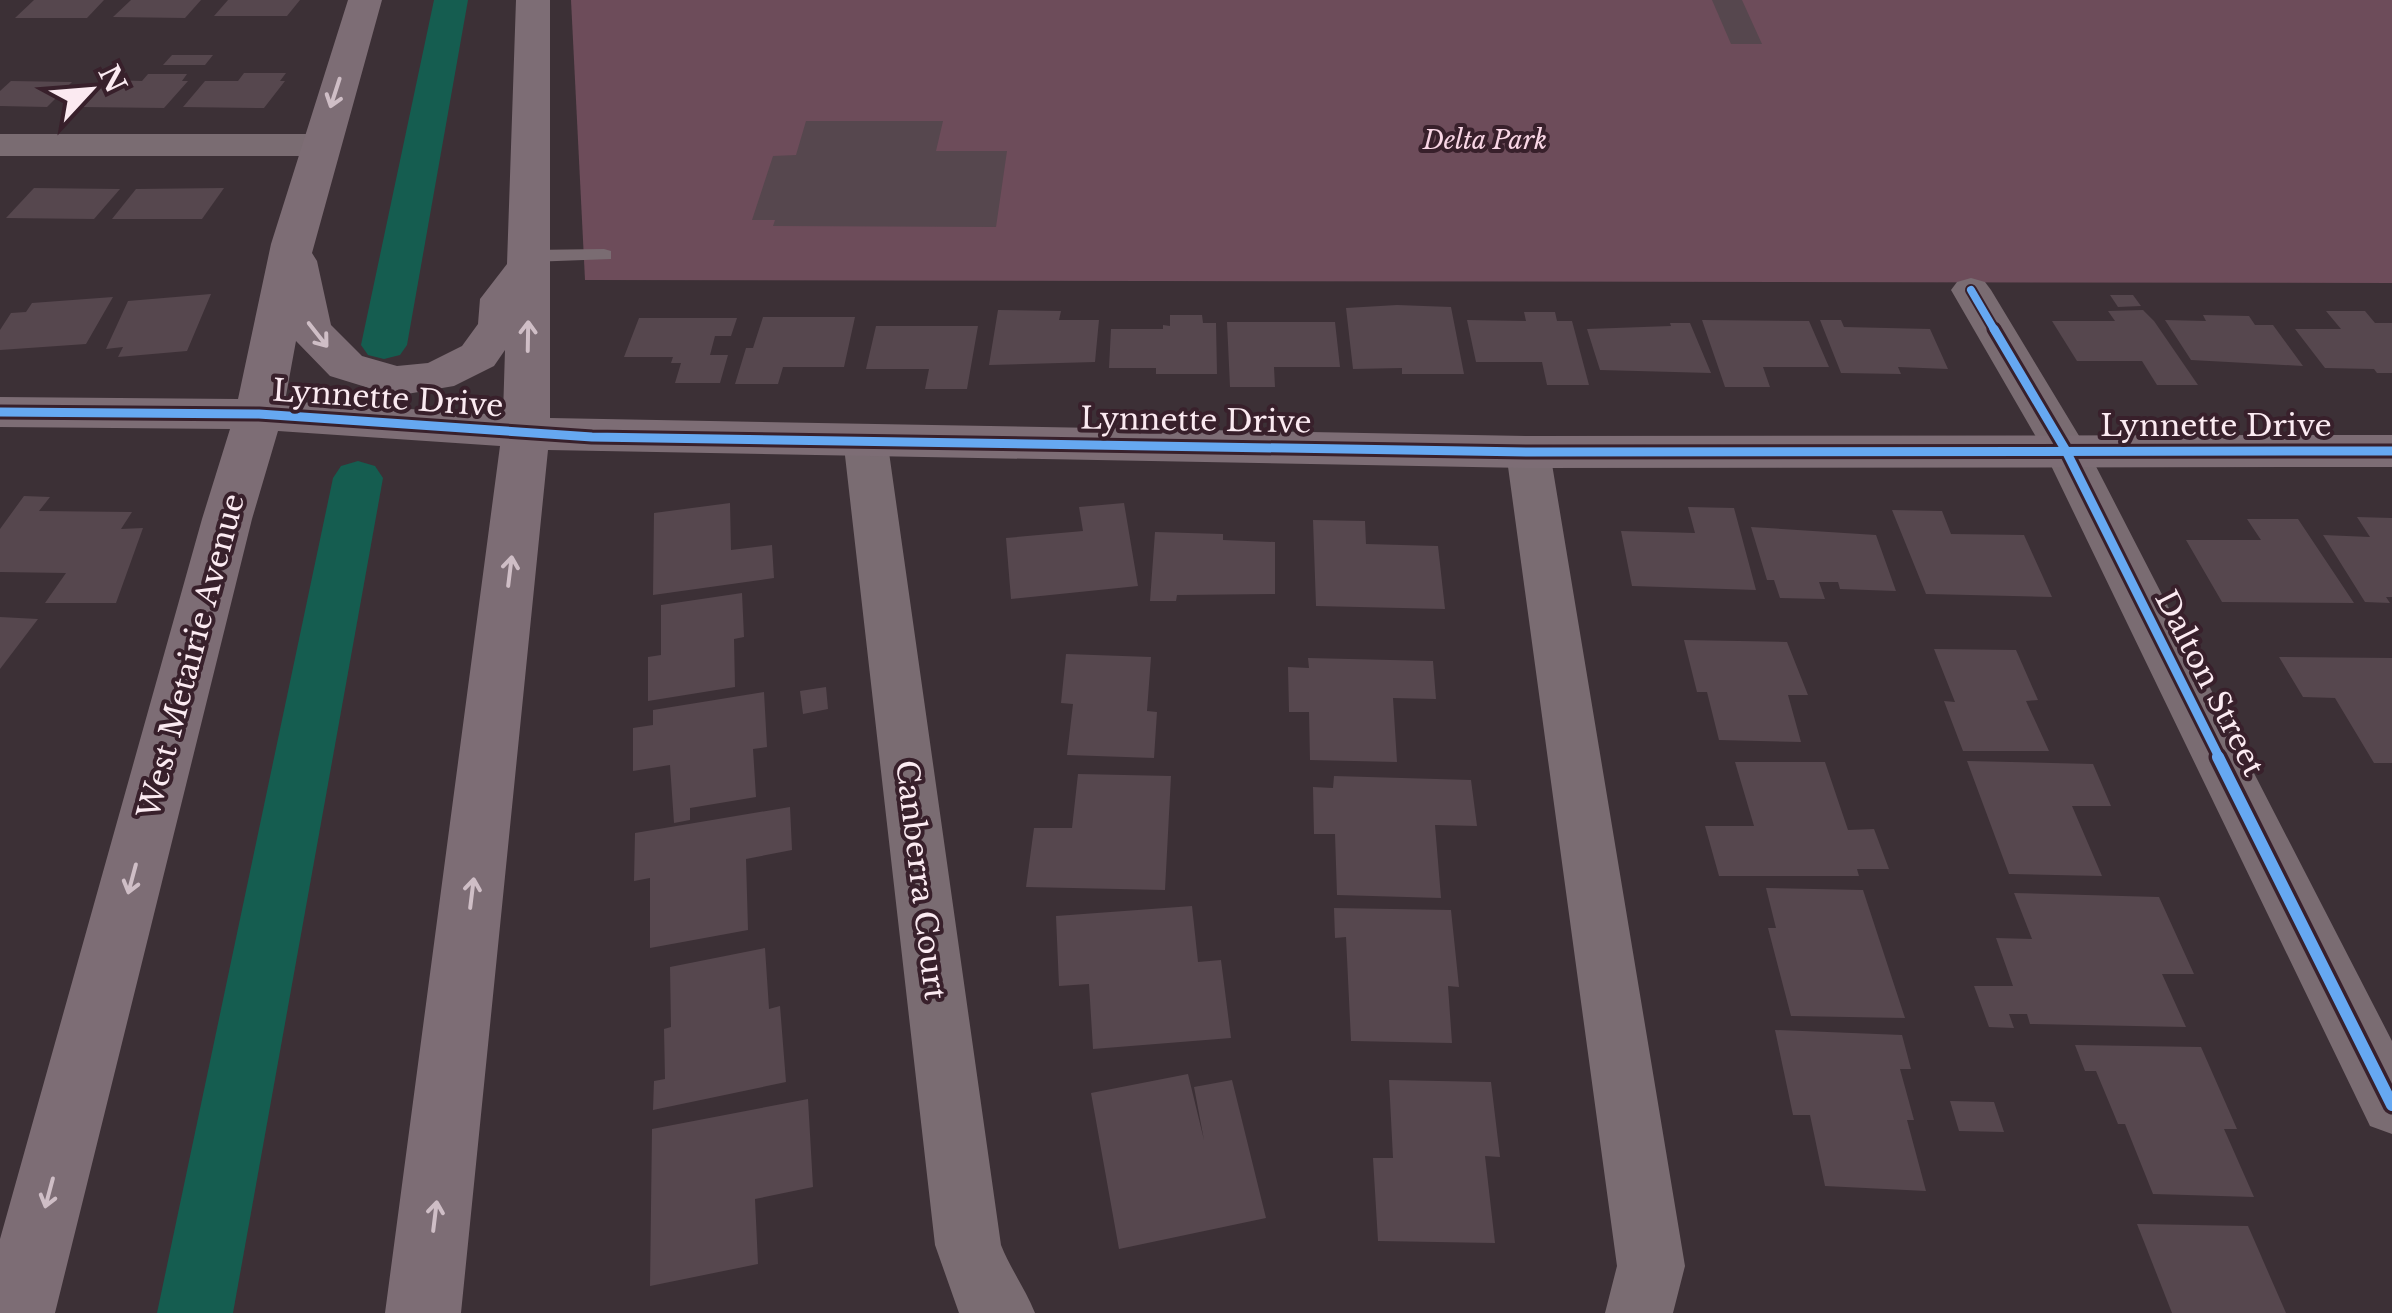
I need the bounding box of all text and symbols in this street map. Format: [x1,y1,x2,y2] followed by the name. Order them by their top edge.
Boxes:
[40,40,140,140] north arrow
[91,60,134,99] text: N
[325,77,343,108] one-way arrow
[1422,125,1547,156] park label: Delta Park
[519,321,538,353] one-way arrow
[307,322,329,348] one-way arrow
[271,371,505,425] street label: Lynnette Drive
[1080,399,1312,441] street label: Lynnette Drive
[2100,407,2332,444] street label: Lynnette Drive
[130,490,252,823] street label: West Metairie Avenue
[501,555,520,587] one-way arrow
[2147,584,2273,782] street label: Dalton Street
[888,758,954,1003] street label: Canberra Court
[121,863,140,894] one-way arrow
[463,878,482,910] one-way arrow
[38,1177,57,1208] one-way arrow
[426,1201,445,1233] one-way arrow

